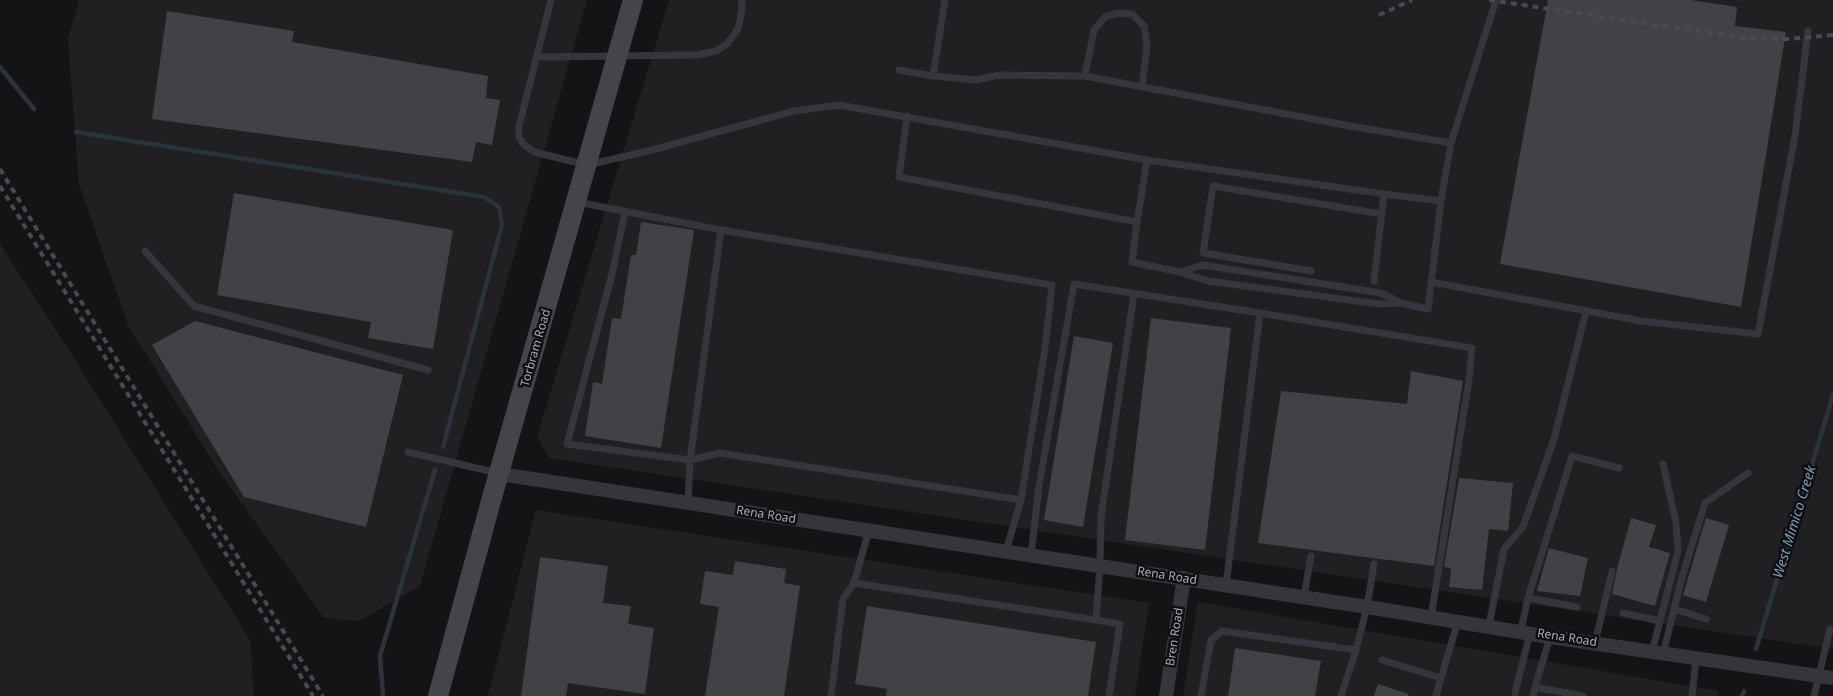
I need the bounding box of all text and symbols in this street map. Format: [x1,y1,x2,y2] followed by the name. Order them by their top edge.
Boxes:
[518,308,554,388] street label: Torbram Road
[1770,464,1820,580] water label: West Mimico Creek
[735,503,797,527] street label: Rena Road
[1136,564,1198,588] street label: Rena Road
[1163,607,1187,667] street label: Bren Road
[1536,626,1598,650] street label: Rena Road

